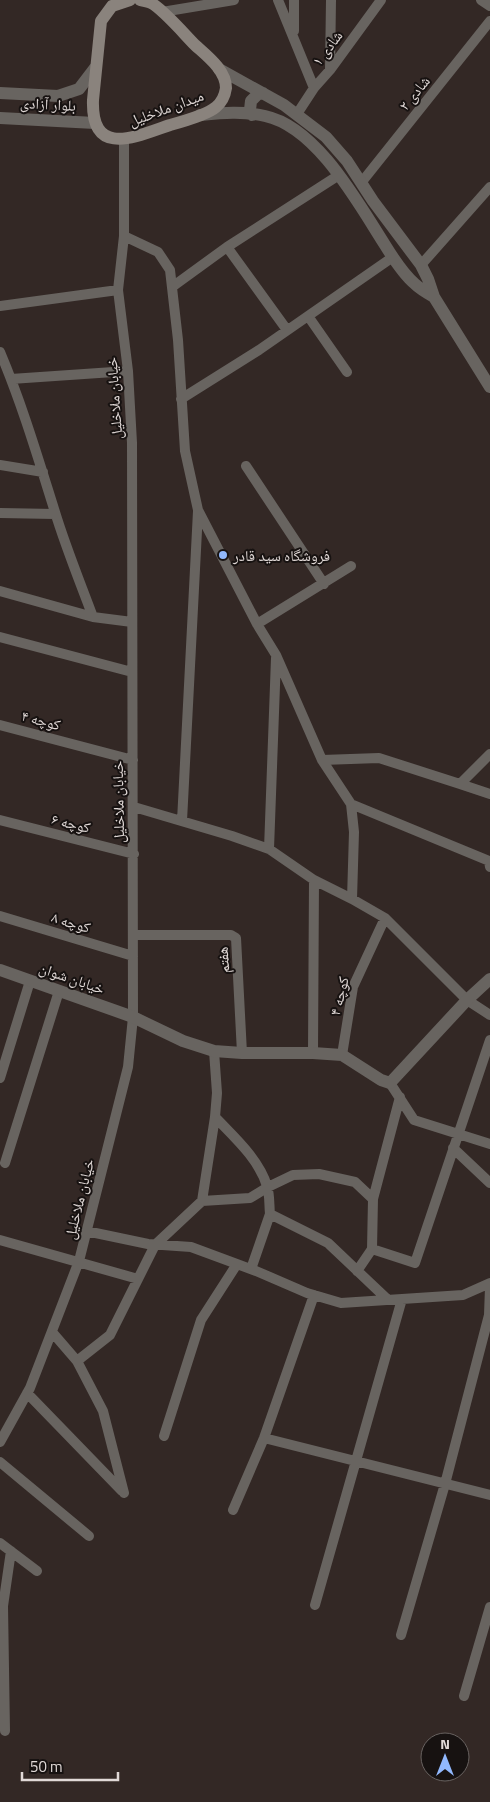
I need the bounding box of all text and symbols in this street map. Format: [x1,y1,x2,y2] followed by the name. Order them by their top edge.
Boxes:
[306,25,348,71] street label: شادی ۱
[393,70,435,115] street label: شادی ۲
[125,84,207,132] street label: میدان ملاخلیل
[19,91,77,117] street label: بلوار آزادی
[100,356,128,440] street label: خیابان ملاخلیل
[232,544,330,567] place label: فروشگاه سید قادر
[217,549,229,561] marker: فروشگاه سید قادر
[19,704,63,736] street label: کوچه ۴
[106,760,130,843] street label: خیابان ملاخلیل
[49,807,93,839] street label: کوچه ۶
[49,905,93,939] street label: کوچه ۸
[211,946,235,974] street label: هفتم
[36,956,108,1000] street label: خیابان شوان
[323,974,355,1018] street label: کوچه ۴
[58,1156,100,1242] street label: خیابان ملاخلیل
[420,1732,470,1782] north arrow
[440,1733,450,1754] text: N
[22,1750,119,1782] scale bar
[30,1755,63,1778] text: 50 m

